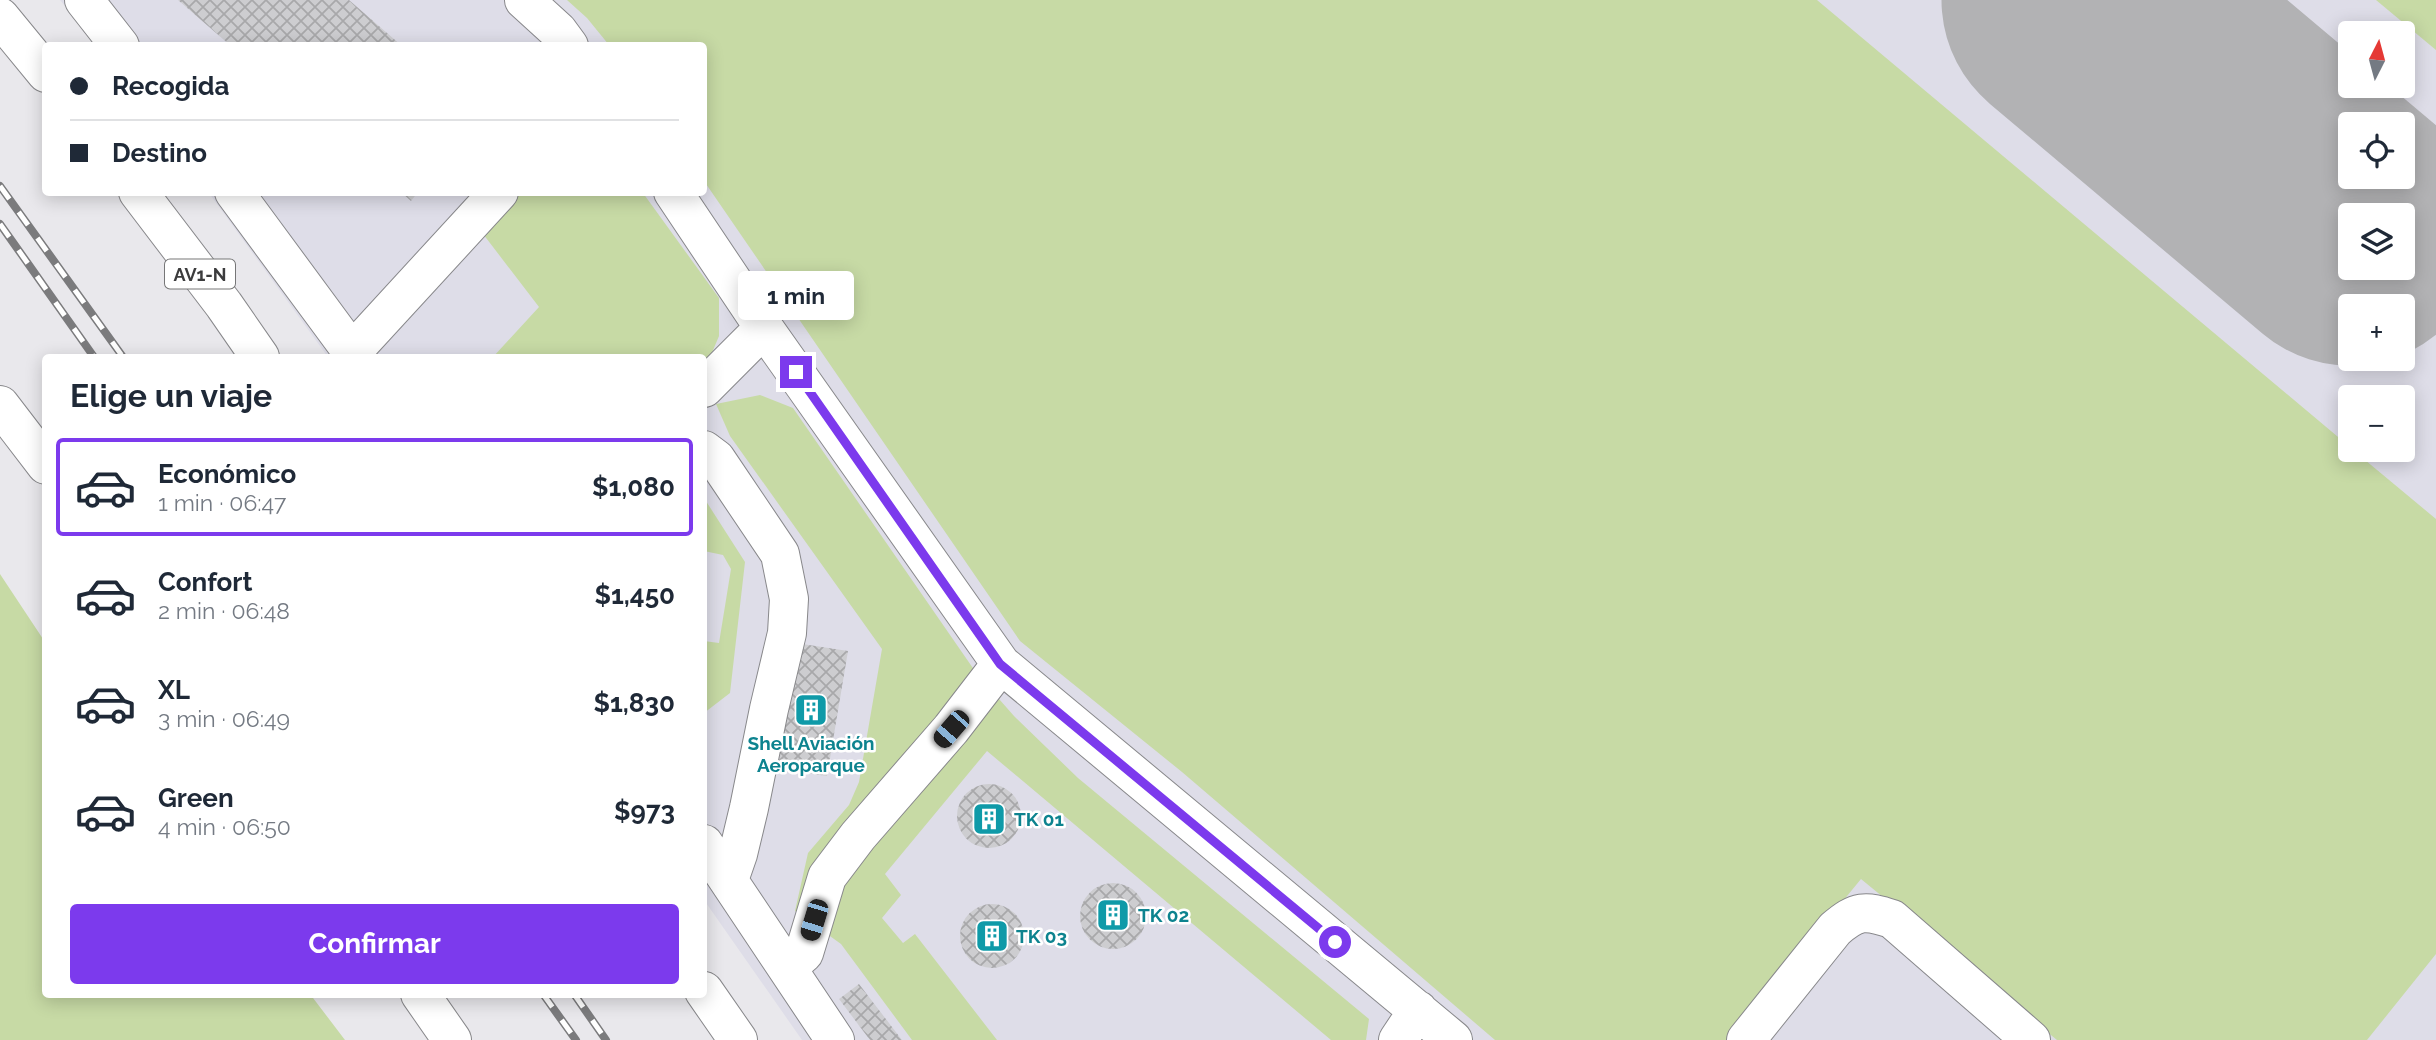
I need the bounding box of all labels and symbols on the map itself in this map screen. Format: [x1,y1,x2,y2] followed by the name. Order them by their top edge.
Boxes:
[2338,21,2415,98] north arrow
[165,260,235,288] road number: AV1-N
[738,270,854,320] callout: 1 min
[780,356,812,388] route end
[792,691,830,729] building icon: Shell Aviación Aeroparque
[930,706,973,752] car
[748,732,874,776] place label: Shell Aviación Aeroparque
[970,800,1008,838] building icon: TK 01
[1014,808,1064,830] place label: TK 01
[1094,896,1132,934] building icon: TK 02
[798,897,831,943] car
[1138,904,1189,926] place label: TK 02
[973,917,1011,955] building icon: TK 03
[1016,925,1067,947] place label: TK 03
[1319,926,1351,958] route start

